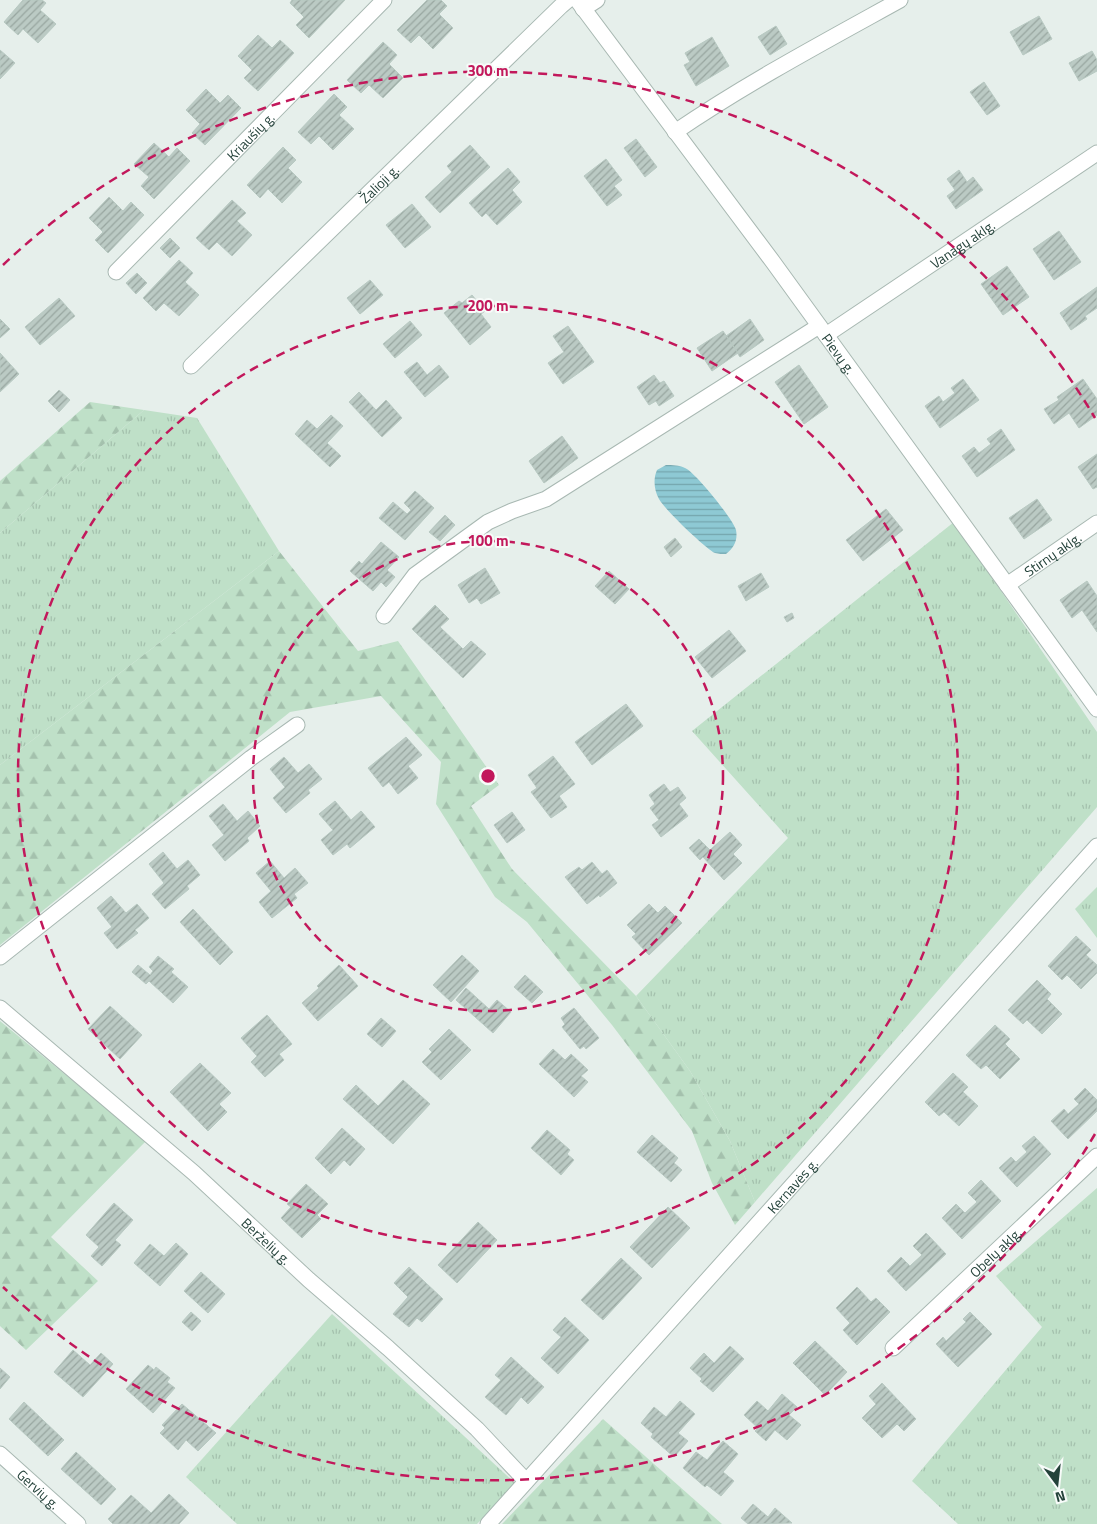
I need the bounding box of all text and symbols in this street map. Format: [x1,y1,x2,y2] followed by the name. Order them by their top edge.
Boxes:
[467,59,509,82] text: 300 m
[221,107,279,165] street label: Kriaušių g.
[354,159,403,207] street label: Žalioji g.
[925,214,999,273] street label: Vanagų aklg.
[467,294,509,317] text: 200 m
[817,329,861,378] street label: Pievų g.
[1019,527,1085,581] street label: Stirnų aklg.
[467,529,509,552] text: 100 m
[479,767,497,785] centre of rings
[762,1153,822,1218] street label: Kernavės g.
[237,1212,296,1269] street label: Berželių g.
[964,1222,1026,1282] street label: Obelų aklg.
[1032,1459,1082,1509] north arrow
[13,1464,65,1514] street label: Gervių g.
[1053,1486,1068,1508] text: N

